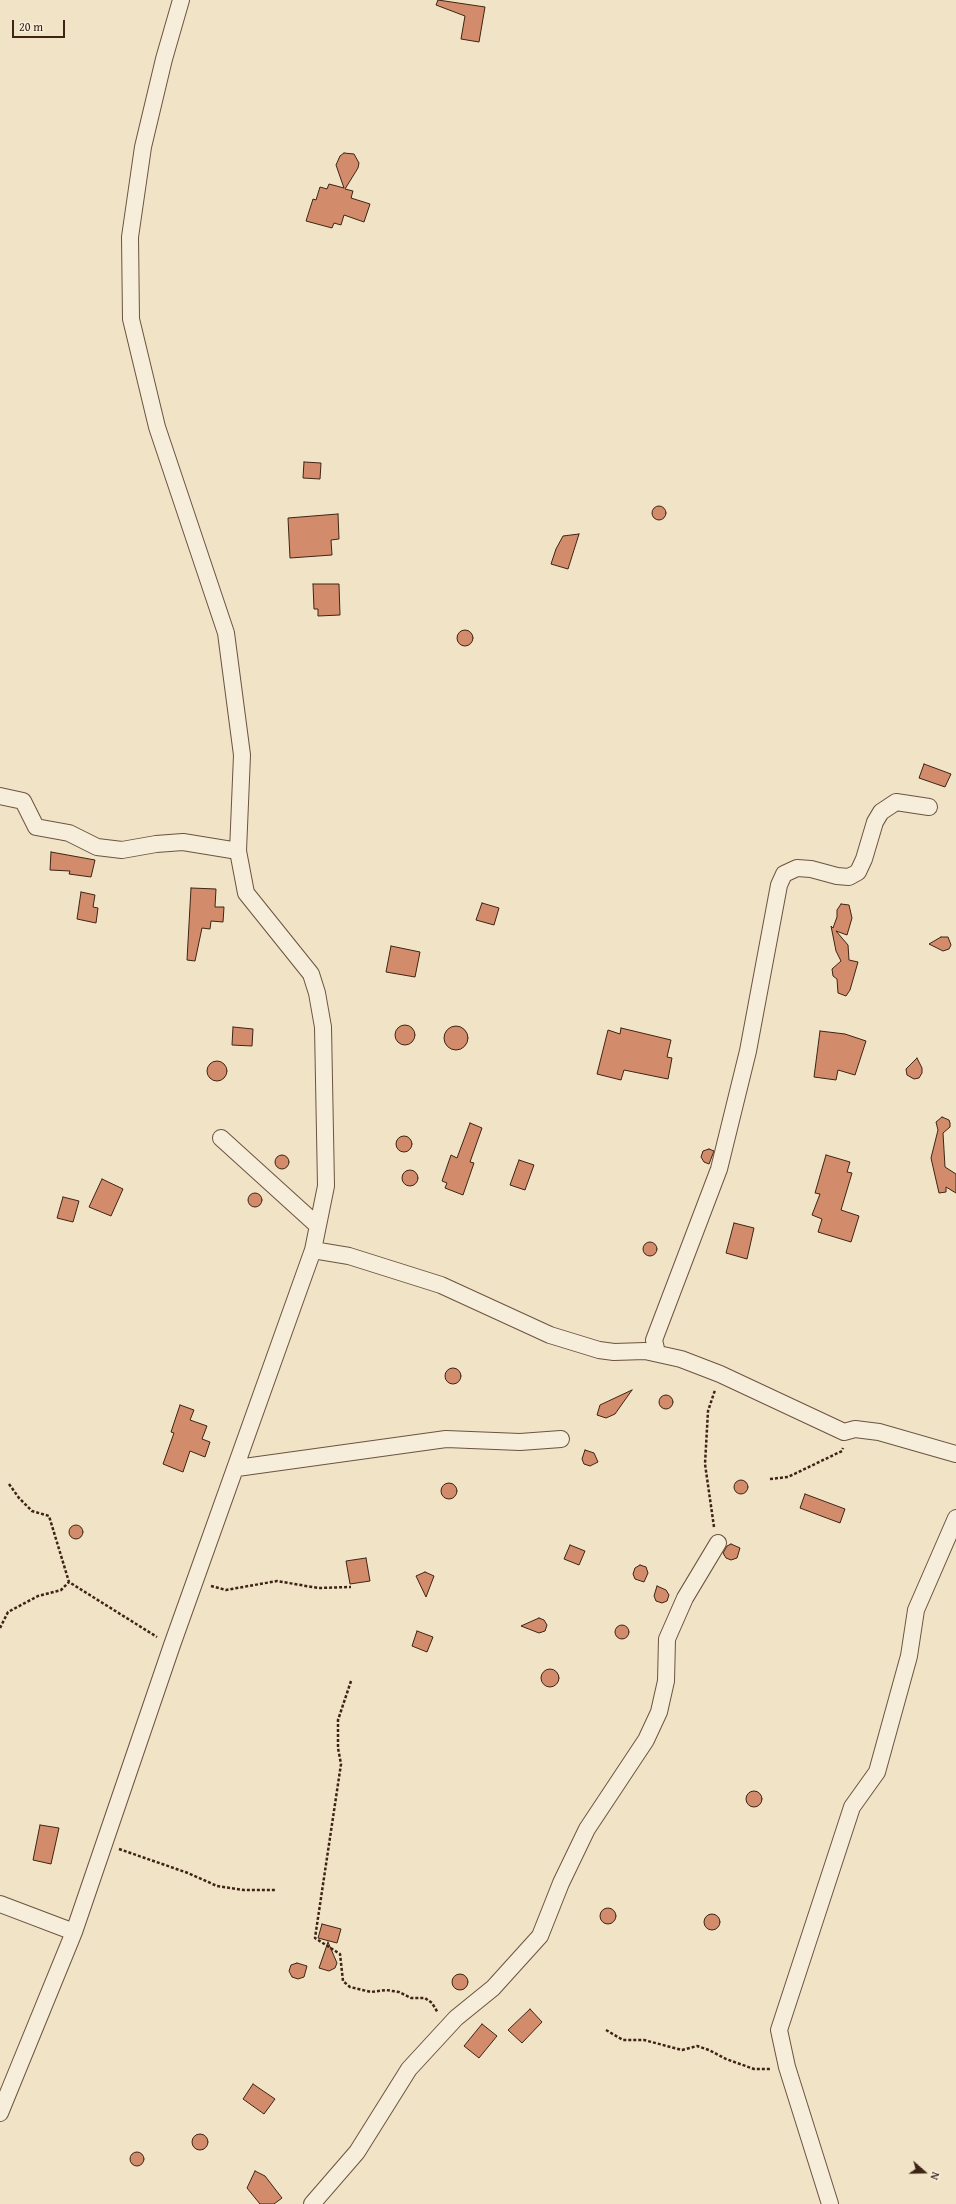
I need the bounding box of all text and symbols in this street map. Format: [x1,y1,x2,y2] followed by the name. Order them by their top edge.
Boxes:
[14,12,67,38] scale bar
[19,18,43,35] text: 20 m
[904,2152,944,2192] north arrow
[927,2170,944,2182] text: N

